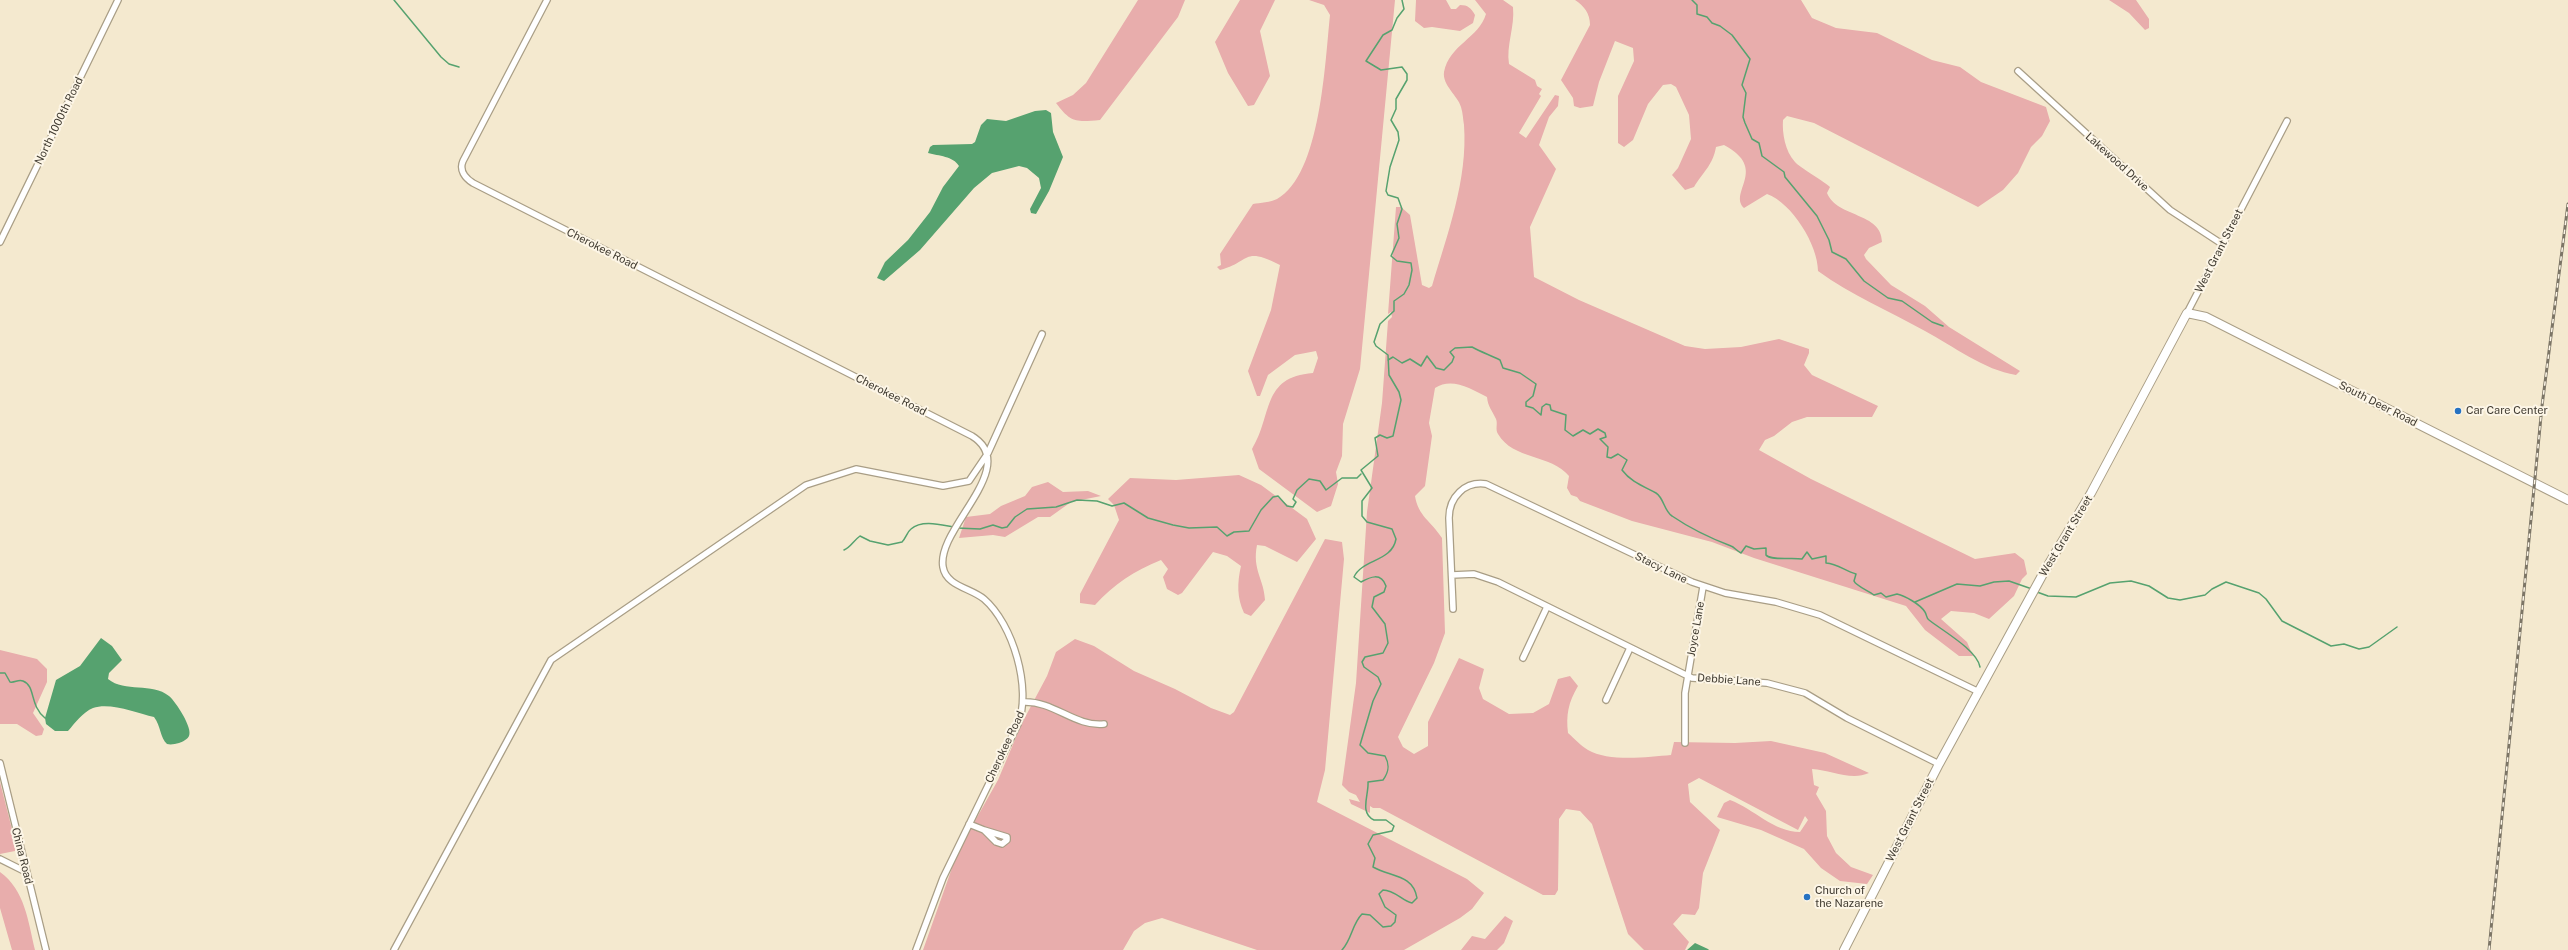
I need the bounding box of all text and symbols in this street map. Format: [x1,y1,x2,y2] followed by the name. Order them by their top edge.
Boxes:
[32,75,86,167] street label: North 1000th Road
[2083,130,2151,194] street label: Lakewood Drive
[2192,207,2246,295] street label: West Grant Street
[564,225,640,273] street label: Cherokee Road
[853,371,929,419] street label: Cherokee Road
[2337,379,2419,429] street label: South Deer Road
[2466,404,2548,418] place label: Car Care Center
[2453,406,2463,416] marker: Car Care Center
[2037,493,2095,579] street label: West Grant Street
[1633,550,1689,586] street label: Stacy Lane
[1685,600,1707,658] street label: Joyce Lane
[1697,671,1761,689] street label: Debbie Lane
[983,709,1027,785] street label: Cherokee Road
[1883,776,1937,864] street label: West Grant Street
[9,826,35,886] street label: China Road
[1815,884,1883,910] place label: Church of the Nazarene
[1802,892,1812,902] marker: Church of the Nazarene

